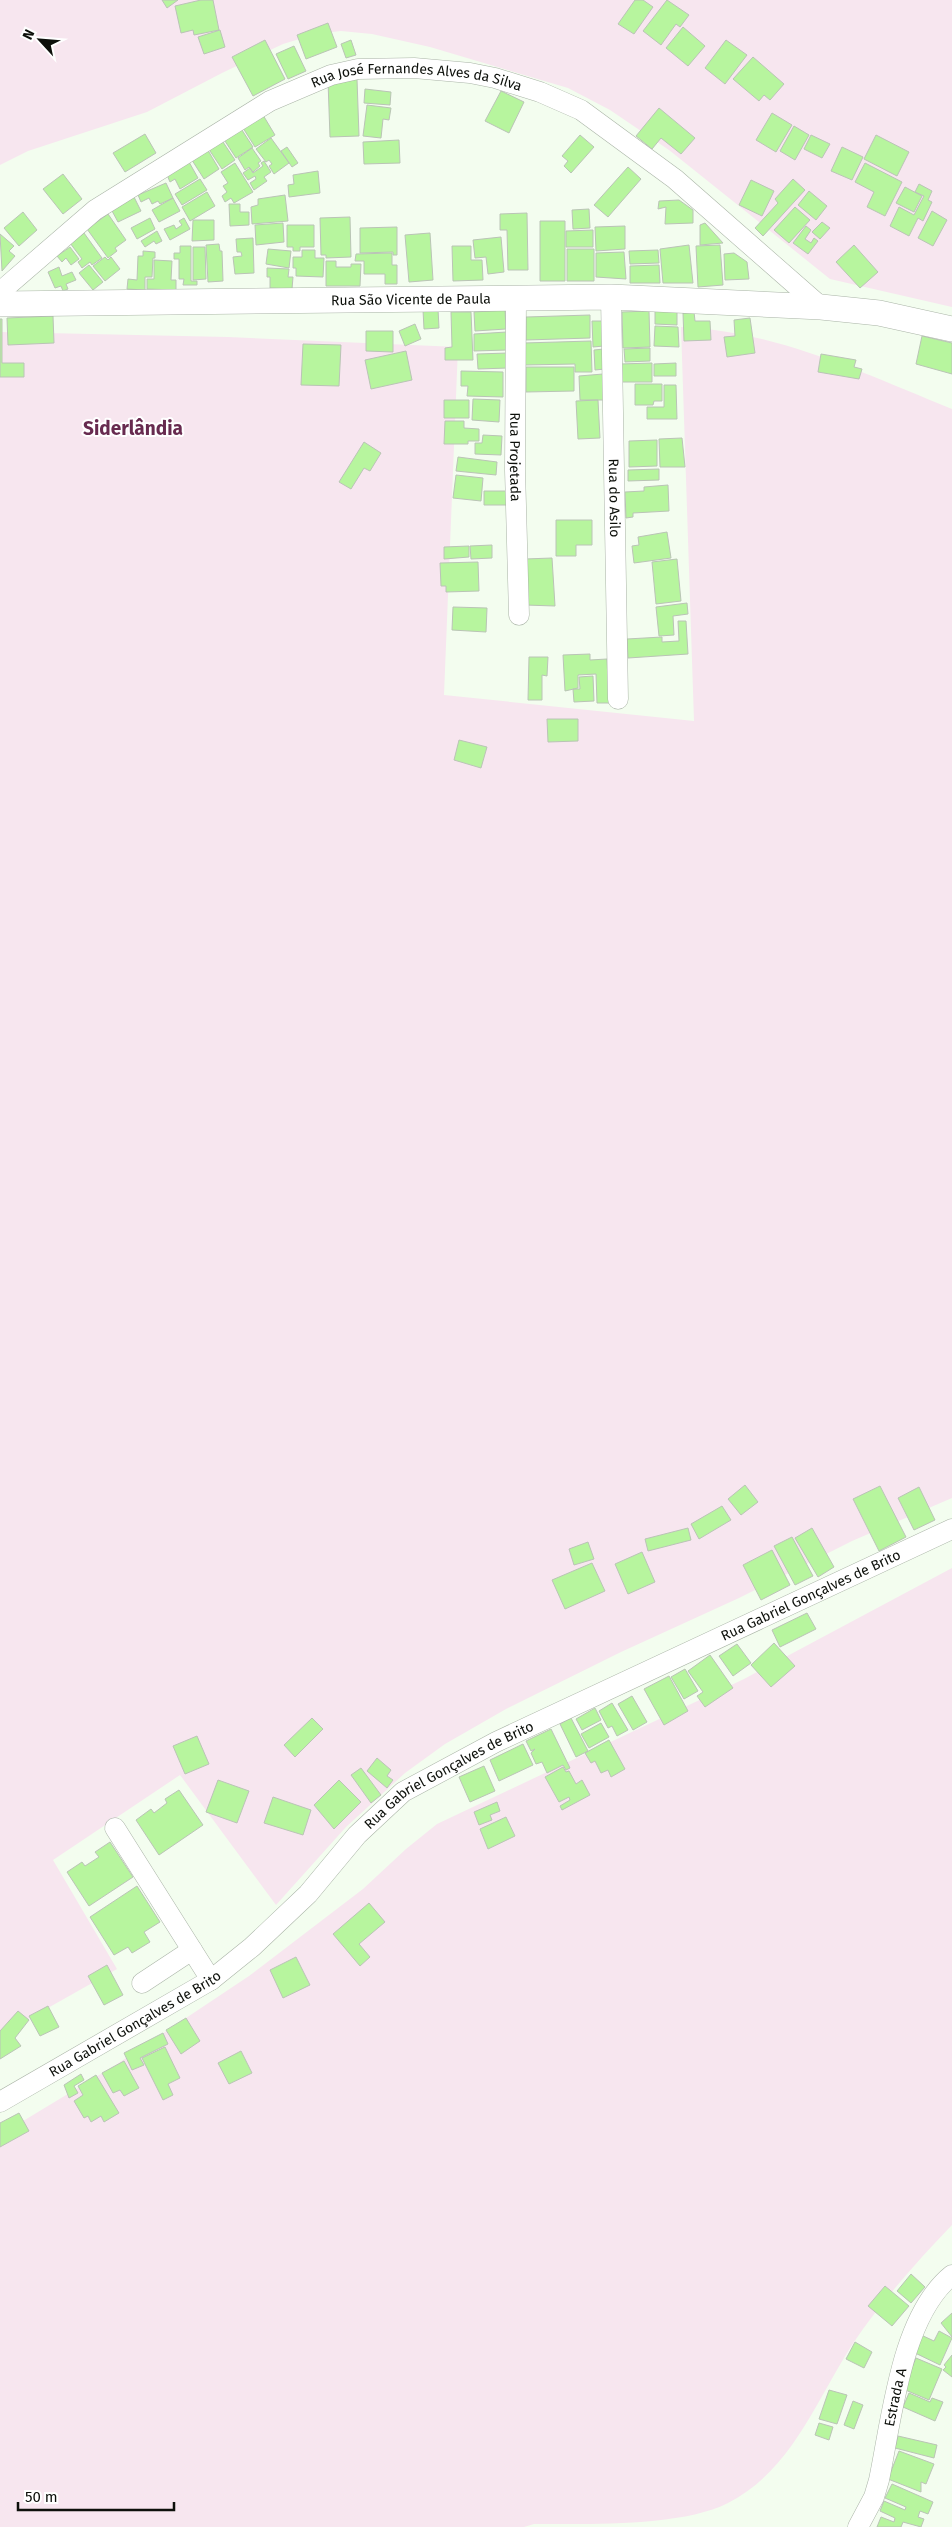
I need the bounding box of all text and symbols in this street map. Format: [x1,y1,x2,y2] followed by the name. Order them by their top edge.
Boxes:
[15,15,65,65] north arrow
[19,27,38,42] text: N
[308,59,524,94] text: Rua José Fernandes Alves da Silva
[309,79,523,95] street label: Rua José Fernandes Alves da Silva
[331,290,491,309] street label: Rua São Vicente de Paula
[506,412,524,502] street label: Rua Projetada
[83,417,183,440] district label: Siderlândia
[605,458,624,538] street label: Rua do Asilo
[718,1546,903,1644] street label: Rua Gabriel Gonçalves de Brito
[360,1717,536,1833] street label: Rua Gabriel Gonçalves de Brito
[46,1967,224,2080] street label: Rua Gabriel Gonçalves de Brito
[881,2366,910,2428] street label: Estrada A
[18,2480,174,2512] scale bar
[25,2488,58,2506] text: 50 m

